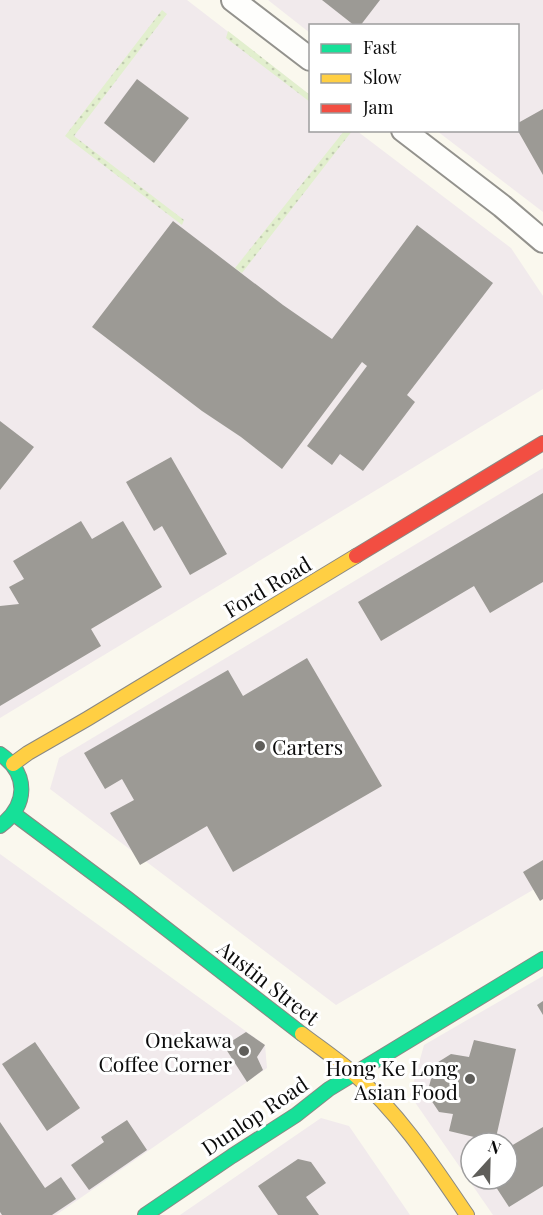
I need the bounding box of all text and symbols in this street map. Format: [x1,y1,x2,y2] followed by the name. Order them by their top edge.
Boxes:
[309,24,519,132] legend
[363,35,397,59] text: Fast
[363,65,401,89] text: Slow
[362,95,393,119] text: Jam
[218,549,316,623] street label: Ford Road
[272,732,343,760] place label: Carters
[253,739,267,753] marker: Carters
[212,933,326,1031] street label: Austin Street
[98,1025,233,1077] place label: Onekawa Coffee Corner
[237,1044,251,1058] marker: Onekawa Coffee Corner
[325,1053,458,1105] place label: Hong Ke Long Asian Food
[195,1069,313,1161] street label: Dunlop Road
[463,1072,477,1086] marker: Hong Ke Long Asian Food
[459,1131,519,1191] north arrow
[486,1135,505,1159] text: N

